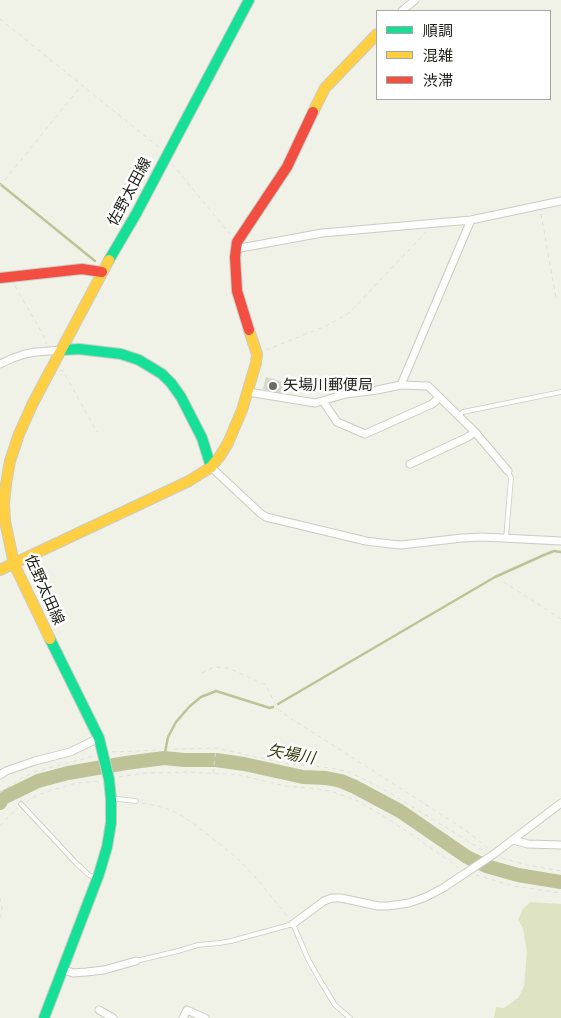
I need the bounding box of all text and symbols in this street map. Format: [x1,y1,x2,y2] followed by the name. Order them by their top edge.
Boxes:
[376,10,551,100] legend
[423,20,453,41] text: 順調
[423,45,453,66] text: 混雑
[423,70,453,91] text: 渋滞
[104,155,156,229] street label: 佐野太田線
[283,377,373,395] place label: 矢場川郵便局
[267,380,279,392] marker: 矢場川郵便局
[21,552,67,628] street label: 佐野太田線
[266,741,316,769] water label: 矢場川

